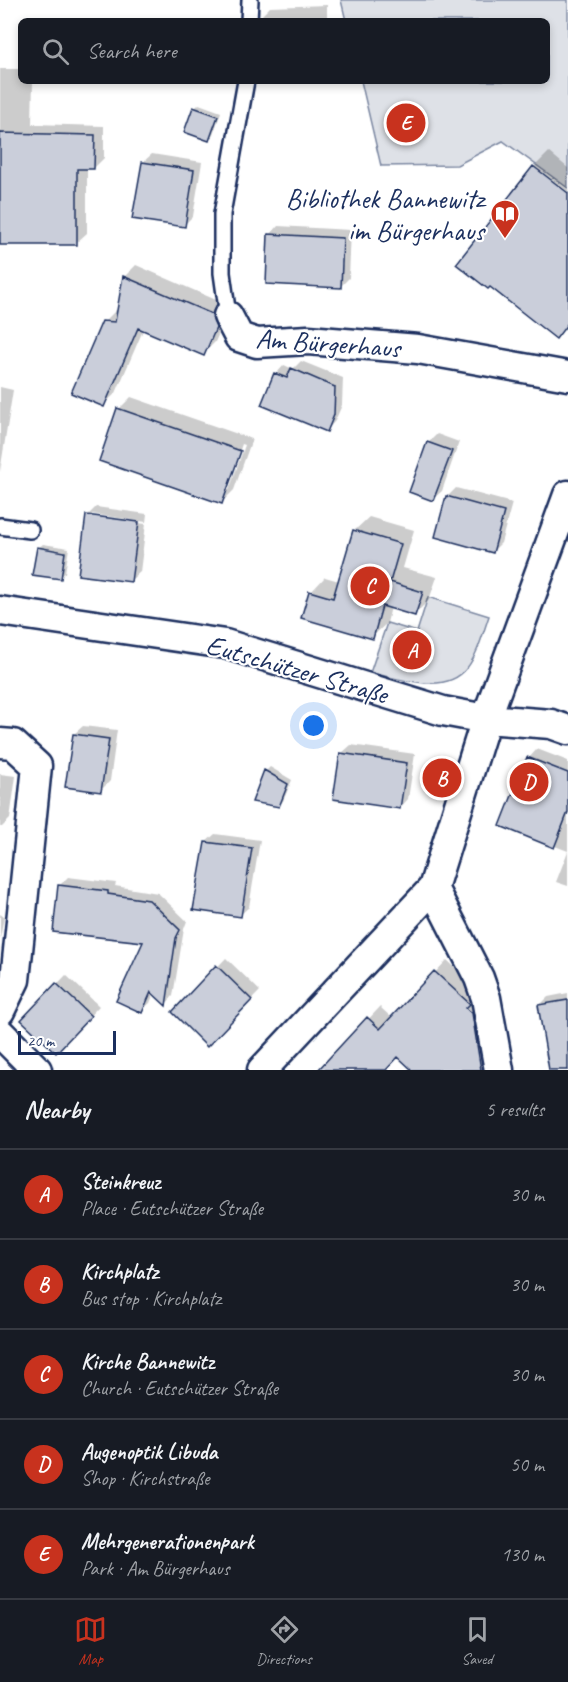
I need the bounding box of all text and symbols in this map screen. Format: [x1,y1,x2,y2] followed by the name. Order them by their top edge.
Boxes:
[18,18,550,84] search box
[39,35,72,68] icon: search
[87,37,177,65] text: Search here
[386,100,426,146] pin: E
[286,181,487,248] place label: Bibliothek Bannewitz im Bürgerhaus
[489,198,521,240] library icon: Bibliothek Bannewitz im Bürgerhaus
[255,320,404,366] street label: Am Bürgerhaus
[350,564,389,608] pin: C
[202,626,393,712] street label: Eutschützer Straße
[392,628,432,672] pin: A
[299,711,328,740] your location
[422,756,462,800] pin: B
[510,760,548,804] pin: D
[18,1028,116,1056] scale bar
[27,1031,54,1051] text: 20 m
[24,1093,89,1126] text: Nearby
[485,1097,544,1122] text: 5 results
[81,1168,160,1196] text: Steinkreuz
[38,1182,49,1207] text: A
[510,1182,544,1207] text: 30 m
[81,1196,263,1221] text: Place · Eutschützer Straße
[81,1258,158,1286] text: Kirchplatz
[38,1272,49,1297] text: B
[510,1272,544,1297] text: 30 m
[81,1286,221,1311] text: Bus stop · Kirchplatz
[81,1348,214,1376] text: Kirche Bannewitz
[39,1362,48,1387] text: C
[510,1362,544,1387] text: 30 m
[81,1376,278,1401] text: Church · Eutschützer Straße
[81,1438,217,1466] text: Augenoptik Libuda
[38,1452,49,1477] text: D
[510,1452,544,1477] text: 50 m
[81,1466,209,1491] text: Shop · Kirchstraße
[81,1528,254,1556] text: Mehrgenerationenpark
[38,1542,49,1567] text: E
[501,1542,544,1567] text: 130 m
[81,1556,230,1581] text: Park · Am Bürgerhaus
[74,1613,107,1669] tab: Map
[256,1613,312,1669] tab: Directions
[461,1613,494,1669] tab: Saved

